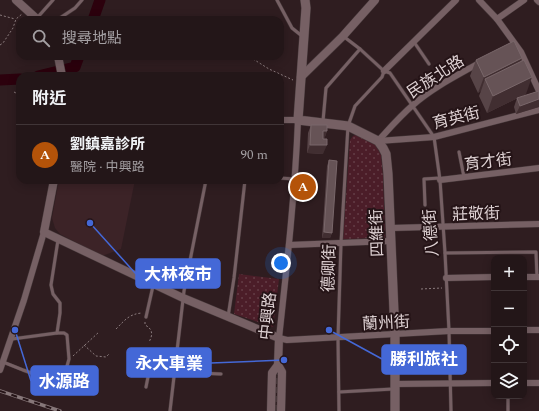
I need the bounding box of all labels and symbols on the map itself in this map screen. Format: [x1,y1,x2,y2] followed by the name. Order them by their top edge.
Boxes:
[402,49,469,104] street label: 民族北路
[430,101,482,135] street label: 育英街
[463,147,513,177] street label: 育才街
[290,172,316,202] pin: A
[452,201,500,227] street label: 莊敬街
[417,208,445,258] street label: 八德街
[364,209,390,257] street label: 四維街
[316,244,342,292] street label: 德卿街
[271,253,291,273] your location
[136,259,220,288] callout: 大林夜市
[144,262,212,288] text: 大林夜市
[254,291,282,341] street label: 中興路
[361,310,411,336] street label: 蘭州街
[382,345,466,374] callout: 勝利旅社
[390,347,458,373] text: 勝利旅社
[127,348,211,377] callout: 永大車業
[135,351,203,377] text: 永大車業
[31,366,98,395] callout: 水源路
[39,369,90,395] text: 水源路

